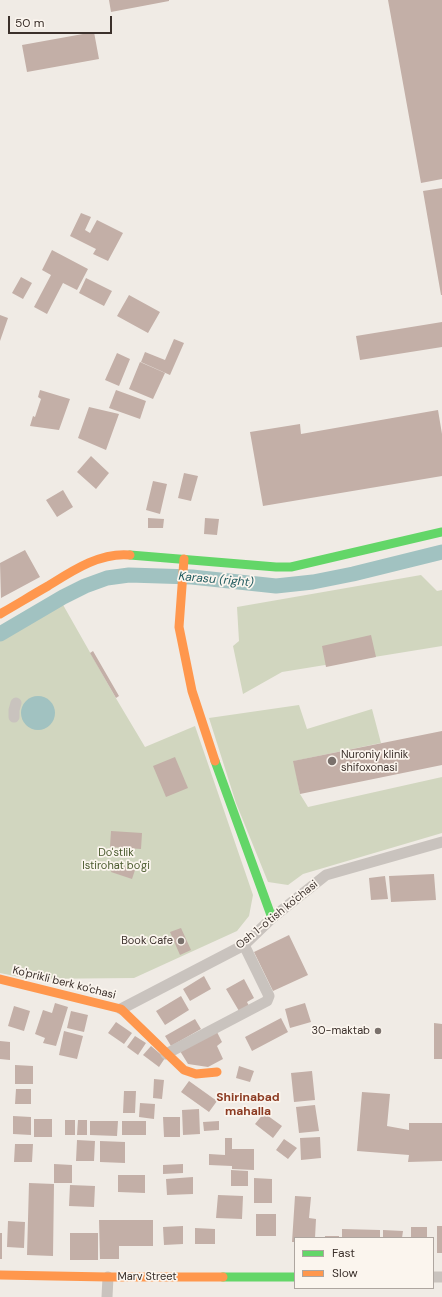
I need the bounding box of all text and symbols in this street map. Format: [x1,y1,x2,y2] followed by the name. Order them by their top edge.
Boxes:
[10,8,114,34] scale bar
[15,15,44,31] text: 50 m
[178,570,254,590] water label: Karasu (right)
[341,748,408,774] place label: Nuroniy klinik shifoxonasi
[326,755,338,767] marker: Nuroniy klinik shifoxonasi
[82,846,150,872] park label: Do'stlik Istirohat bo'gi
[233,878,321,952] street label: Osh 1-o'tish ko'chasi
[121,934,173,948] place label: Book Cafe
[176,936,186,946] marker: Book Cafe
[11,964,117,1002] street label: Ko'prikli berk ko'chasi
[312,1024,370,1038] place label: 30-maktab
[373,1026,383,1036] marker: 30-maktab
[216,1091,280,1119] district label: Shirinabad mahalla
[294,1237,434,1289] legend
[332,1245,355,1261] text: Fast
[332,1265,358,1281] text: Slow
[117,1270,177,1284] street label: Marv Street

